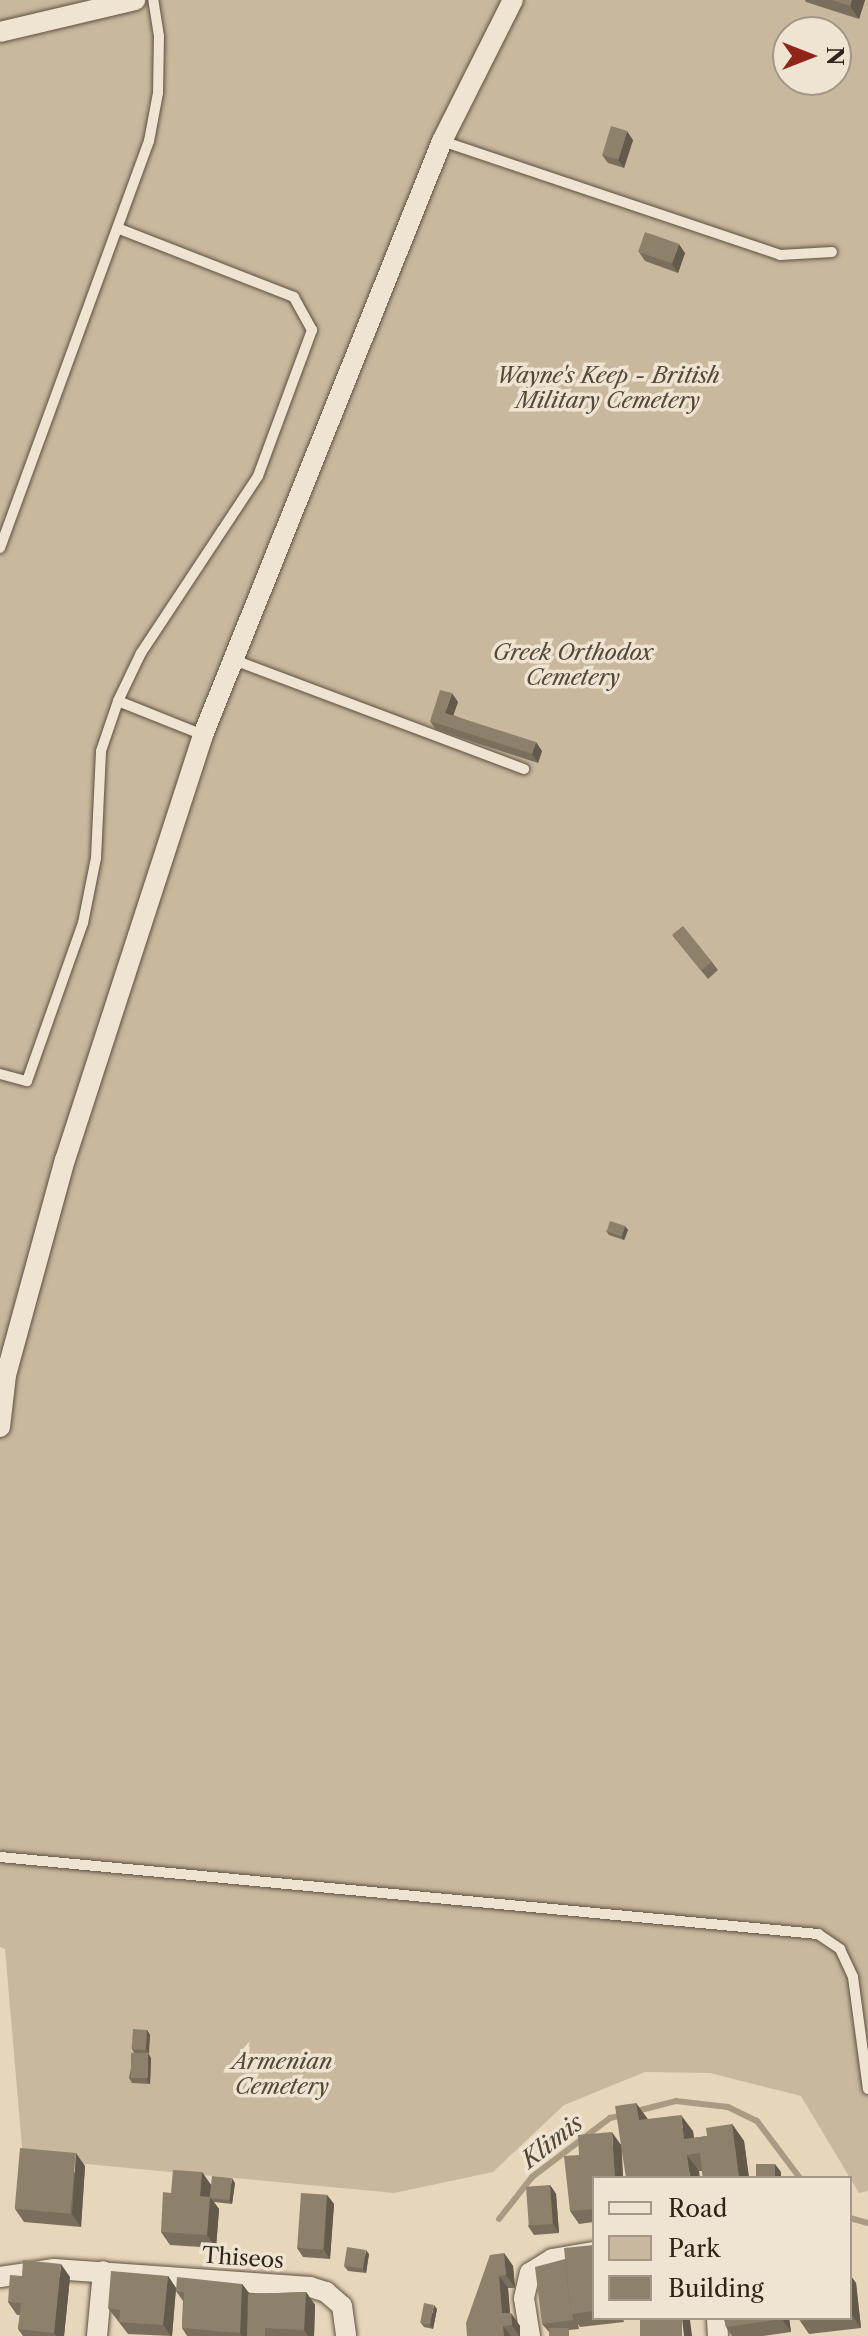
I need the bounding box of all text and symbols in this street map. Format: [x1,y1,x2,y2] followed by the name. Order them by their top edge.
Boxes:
[772,16,852,96] north arrow
[821,46,848,66] text: N
[496,362,720,414] park label: Wayne's Keep - British Military Cemetery
[493,639,653,690] park label: Greek Orthodox Cemetery
[232,2048,332,2100] park label: Armenian Cemetery
[515,2108,589,2174] water label: Klimis
[592,2176,852,2320] legend
[668,2194,727,2223] text: Road
[668,2234,720,2263] text: Park
[201,2242,285,2274] street label: Thiseos
[668,2274,764,2303] text: Building

